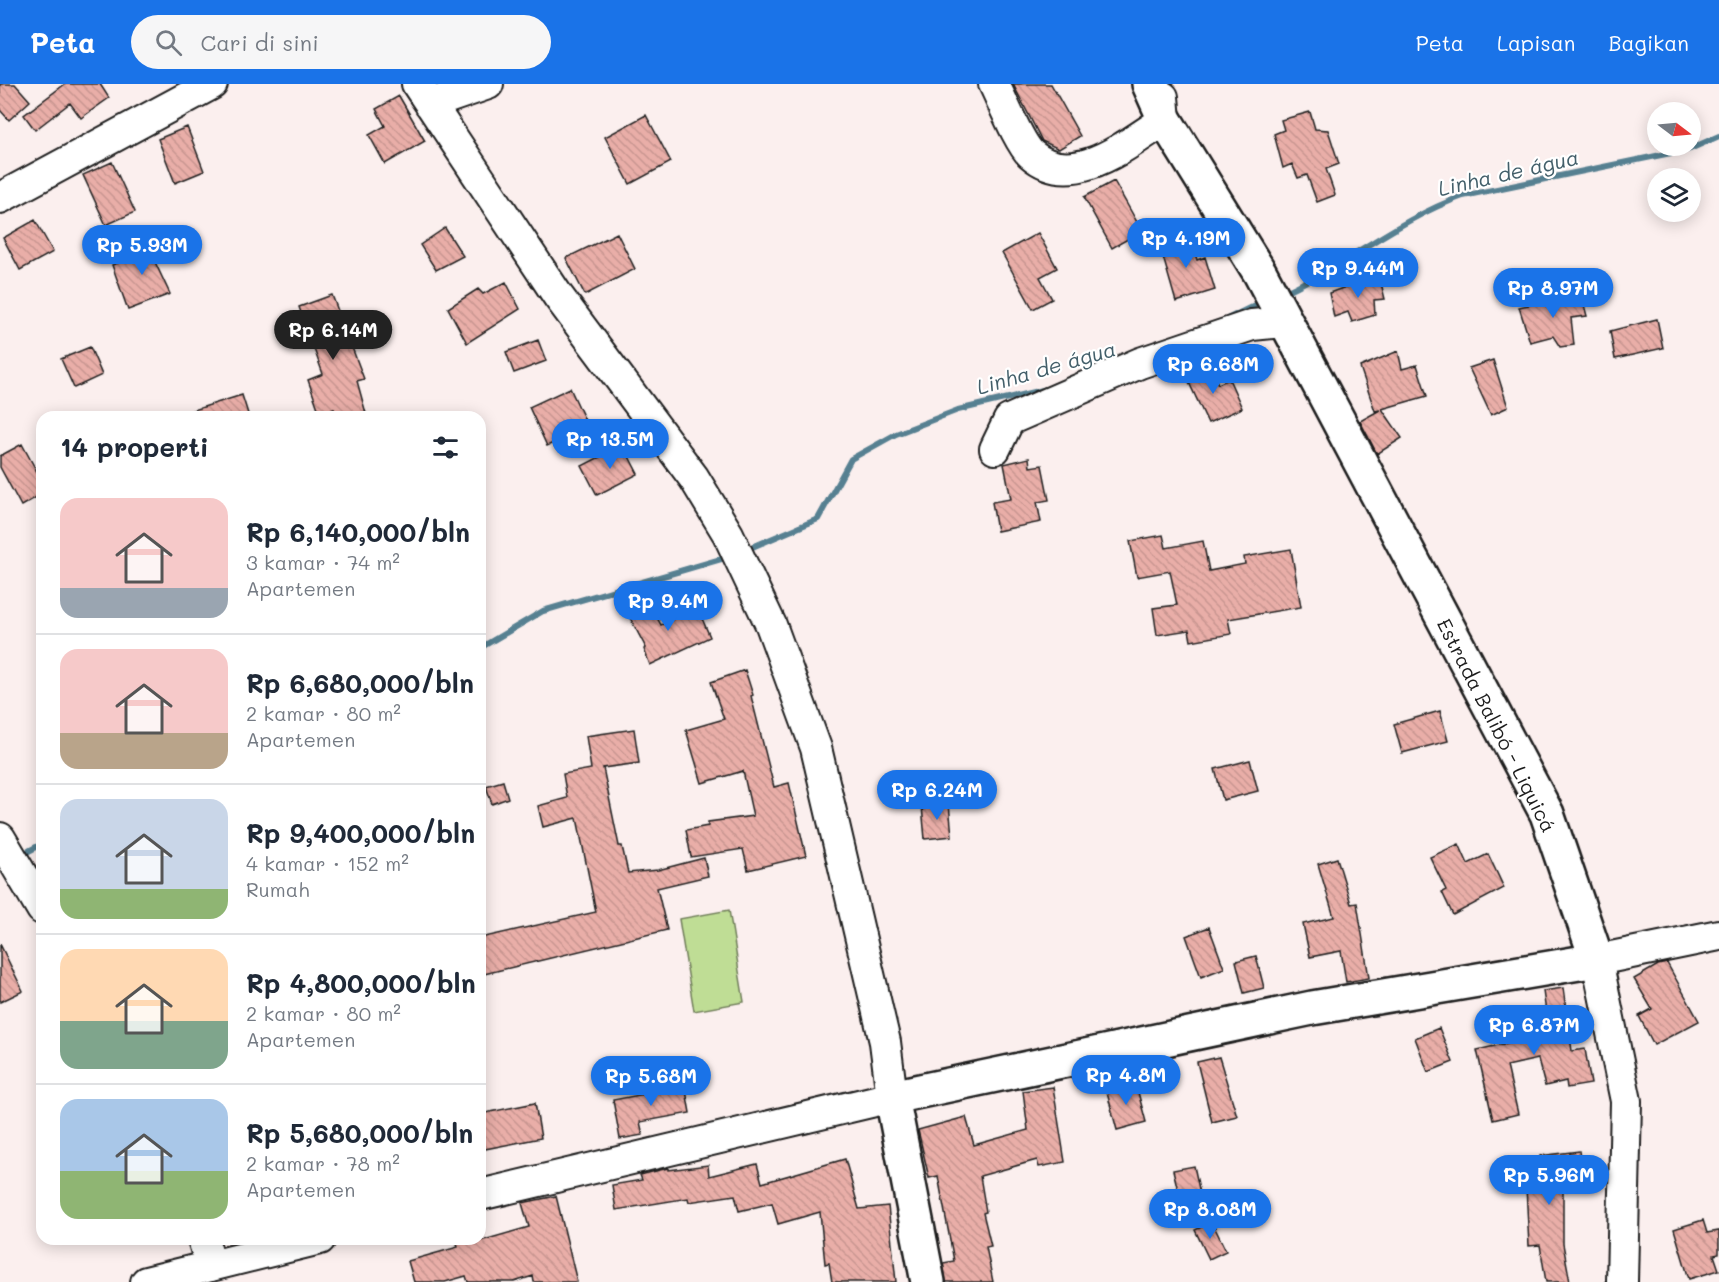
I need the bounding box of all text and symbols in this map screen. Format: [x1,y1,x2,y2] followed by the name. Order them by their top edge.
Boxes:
[131,15,551,69] search box
[30,24,95,60] text: Peta
[152,26,185,59] icon: search
[200,28,319,57] text: Cari di sini
[1416,29,1464,56] text: Peta
[1497,29,1575,56] text: Lapisan
[1608,29,1689,56] text: Bagikan
[1647,102,1701,156] north arrow
[1647,102,1701,222] map controls
[1435,143,1581,201] water label: Linha de água
[1647,168,1701,222] button: layers
[1124,218,1248,269] pin: Rp 4.19M
[1141,224,1231,250] text: Rp 4.19M
[80,225,204,276] pin: Rp 5.93M
[96,231,188,257] text: Rp 5.93M
[1296,248,1420,299] pin: Rp 9.44M
[1311,254,1405,280] text: Rp 9.44M
[1491,268,1615,319] pin: Rp 8.97M
[1507,274,1599,300] text: Rp 8.97M
[271,310,395,361] pin: Rp 6.14M
[288,316,378,342] text: Rp 6.14M
[973,334,1119,400] water label: Linha de água
[1151,344,1275,395] pin: Rp 6.68M
[1167,350,1259,376] text: Rp 6.68M
[548,419,672,470] pin: Rp 13.5M
[566,425,654,451] text: Rp 13.5M
[60,430,209,464] text: 14 properti
[429,431,462,464] icon: filters
[246,515,470,549] text: Rp 6,140,000/bln
[108,522,180,594] icon: home
[246,549,400,575] text: 3 kamar · 74 m²
[246,575,355,601] text: Apartemen
[613,581,723,632] pin: Rp 9.4M
[628,587,708,613] text: Rp 9.4M
[1432,614,1562,836] street label: Estrada Balibó - Liquicá
[246,666,474,700] text: Rp 6,680,000/bln
[108,673,180,745] icon: home
[246,700,401,726] text: 2 kamar · 80 m²
[246,726,355,752] text: Apartemen
[875,770,999,821] pin: Rp 6.24M
[891,776,983,802] text: Rp 6.24M
[246,816,475,850] text: Rp 9,400,000/bln
[108,823,180,895] icon: home
[246,850,409,876] text: 4 kamar · 152 m²
[246,876,309,902] text: Rumah
[246,966,476,1000] text: Rp 4,800,000/bln
[108,973,180,1045] icon: home
[246,1000,401,1026] text: 2 kamar · 80 m²
[1472,1005,1596,1056] pin: Rp 6.87M
[1488,1011,1580,1037] text: Rp 6.87M
[246,1026,355,1052] text: Apartemen
[1071,1055,1181,1106] pin: Rp 4.8M
[589,1056,713,1107] pin: Rp 5.68M
[1085,1061,1167,1087] text: Rp 4.8M
[605,1062,697,1088] text: Rp 5.68M
[246,1116,473,1150] text: Rp 5,680,000/bln
[108,1123,180,1195] icon: home
[246,1150,400,1176] text: 2 kamar · 78 m²
[1487,1155,1611,1206] pin: Rp 5.96M
[1503,1161,1595,1187] text: Rp 5.96M
[246,1176,355,1202] text: Apartemen
[1148,1189,1272,1240] pin: Rp 8.08M
[1163,1195,1257,1221] text: Rp 8.08M

